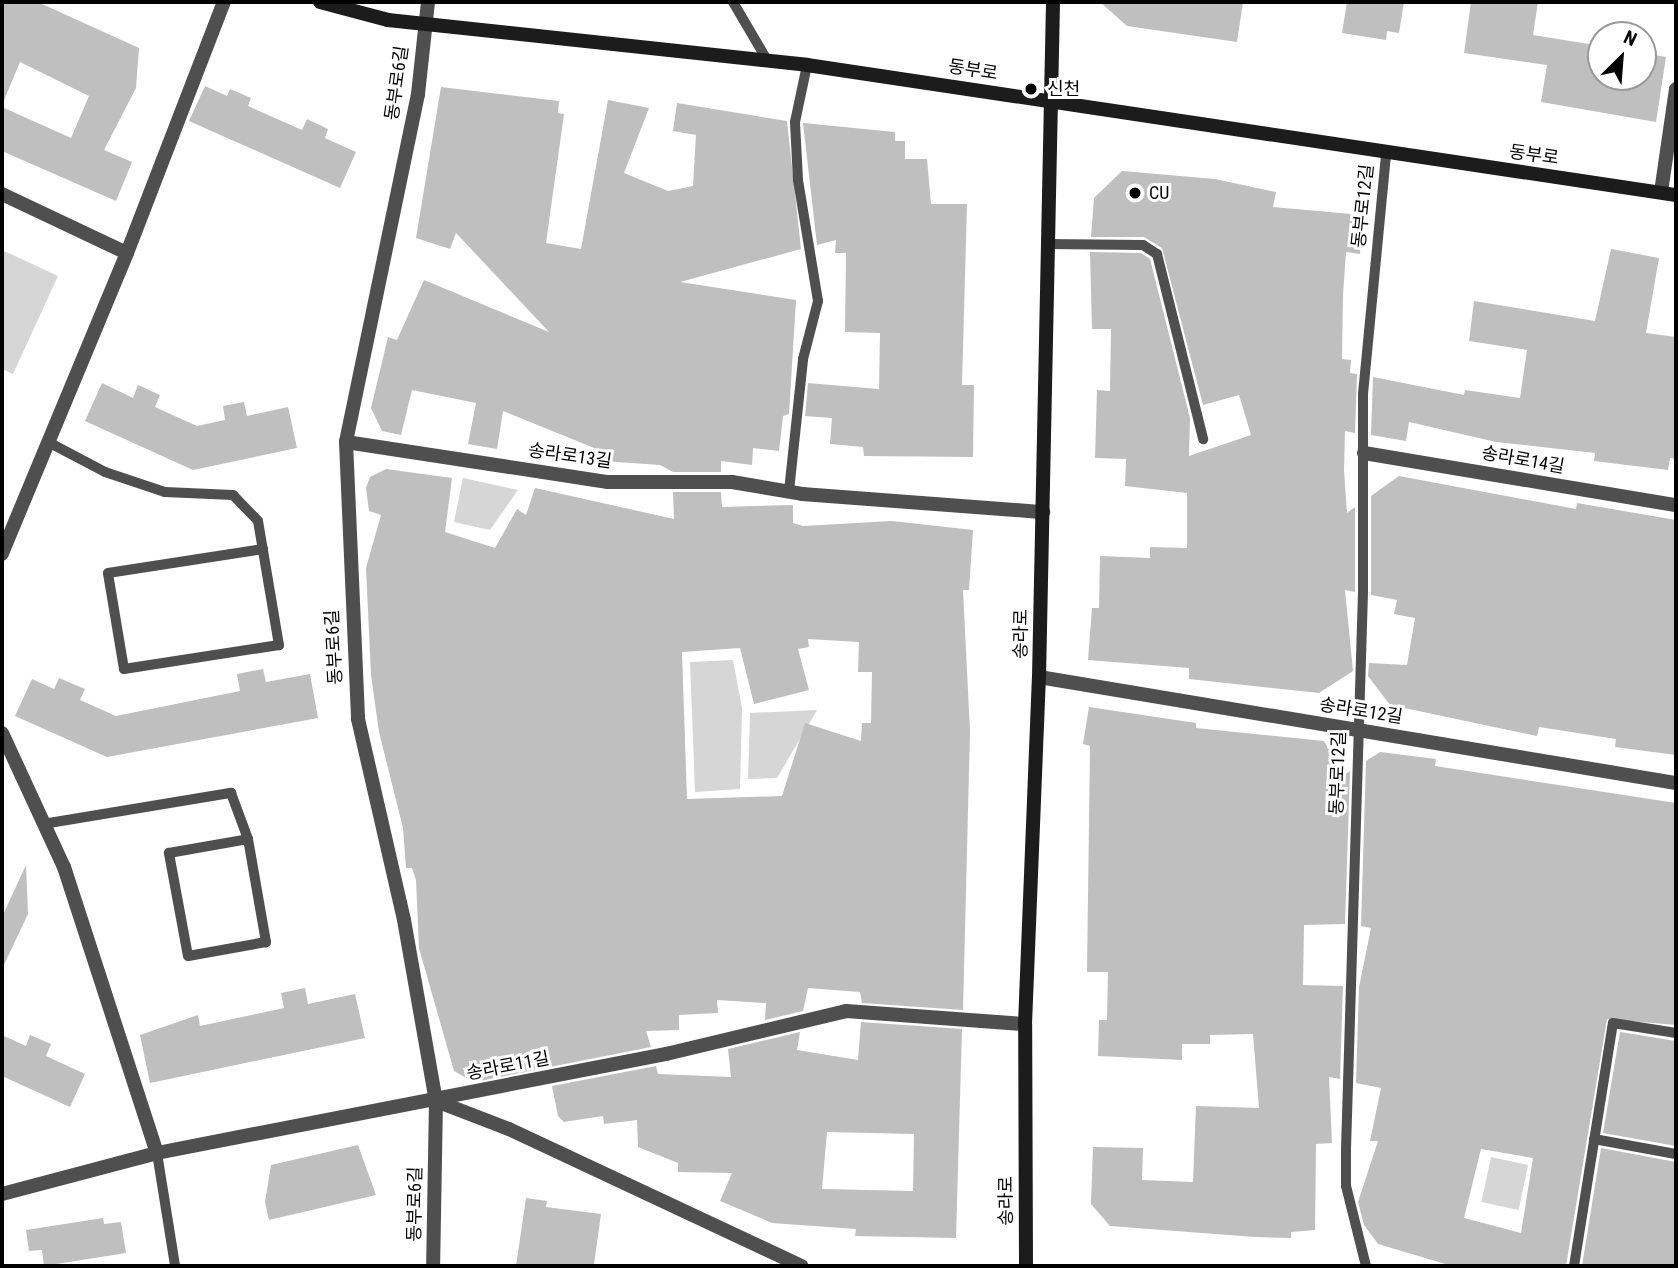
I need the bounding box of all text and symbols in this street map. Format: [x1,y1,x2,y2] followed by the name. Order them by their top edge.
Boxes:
[1587,21,1657,91] north arrow
[1620,25,1640,51] text: N
[381,44,413,122] street label: 동부로6길
[947,55,999,85] street label: 동부로
[1047,78,1080,100] place label: 신천
[1021,79,1041,99] marker: 신천
[1508,141,1560,169] street label: 동부로
[1348,163,1378,249] street label: 동부로12길
[1149,182,1169,204] place label: CU
[1127,185,1143,201] marker: CU
[527,439,613,473] street label: 송라로13길
[1480,442,1566,478] street label: 송라로14길
[321,609,347,685] street label: 동부로6길
[1010,609,1032,659] street label: 송라로
[1318,694,1404,728] street label: 송라로12길
[1326,731,1350,815] street label: 동부로12길
[465,1047,551,1085] street label: 송라로11길
[404,1166,426,1242] street label: 동부로6길
[995,1176,1017,1226] street label: 송라로

